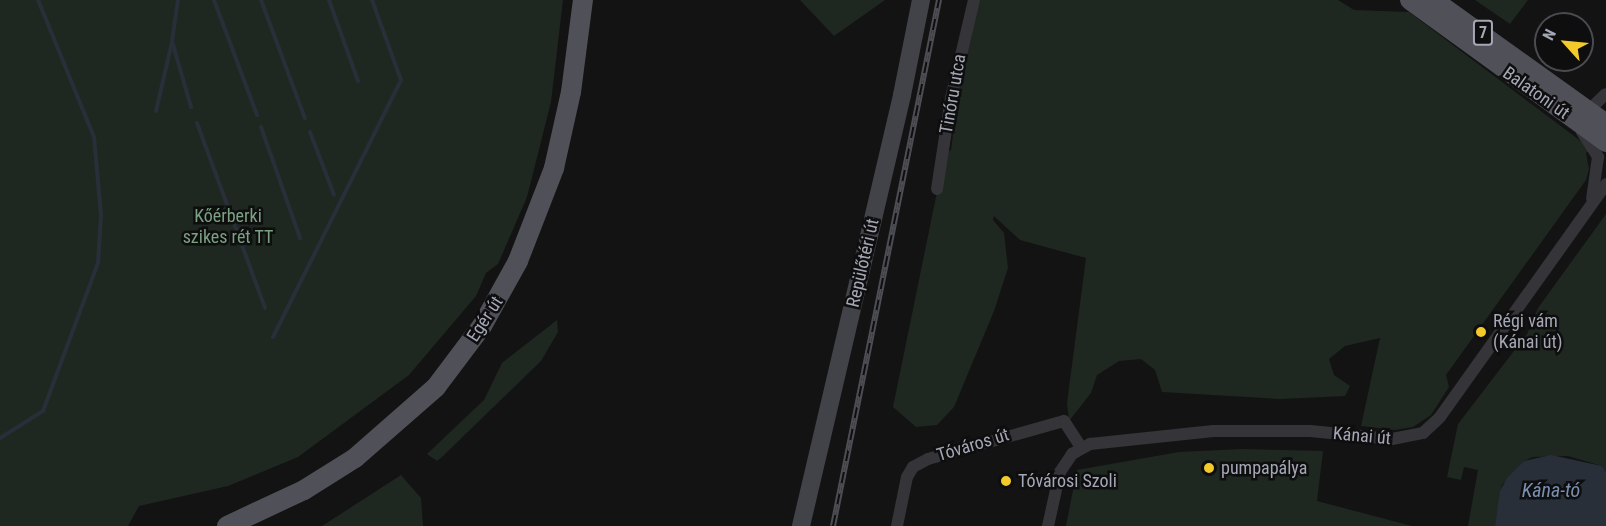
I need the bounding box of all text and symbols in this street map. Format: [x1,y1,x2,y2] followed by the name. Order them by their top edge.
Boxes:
[1534,12,1594,72] north arrow
[1472,20,1494,46] road number: 7
[1539,26,1560,43] text: N
[935,52,971,136] street label: Tinóru utca
[1499,62,1573,124] street label: Balatoni út
[182,206,274,248] park label: Kőérberki szikes rét TT
[842,217,884,309] street label: Repülőtéri út
[462,292,508,346] street label: Egér út
[1493,311,1562,354] place label: Régi vám (Kánai út)
[1474,325,1488,339] marker: Régi vám (Kánai út)
[1332,423,1392,449] street label: Kánai út
[934,424,1012,466] street label: Tóváros út
[1221,457,1307,479] place label: pumpapálya
[1202,461,1216,475] marker: pumpapálya
[1018,470,1117,492] place label: Tóvárosi Szoli
[999,474,1013,488] marker: Tóvárosi Szoli
[1522,478,1580,502] water label: Kána-tó

